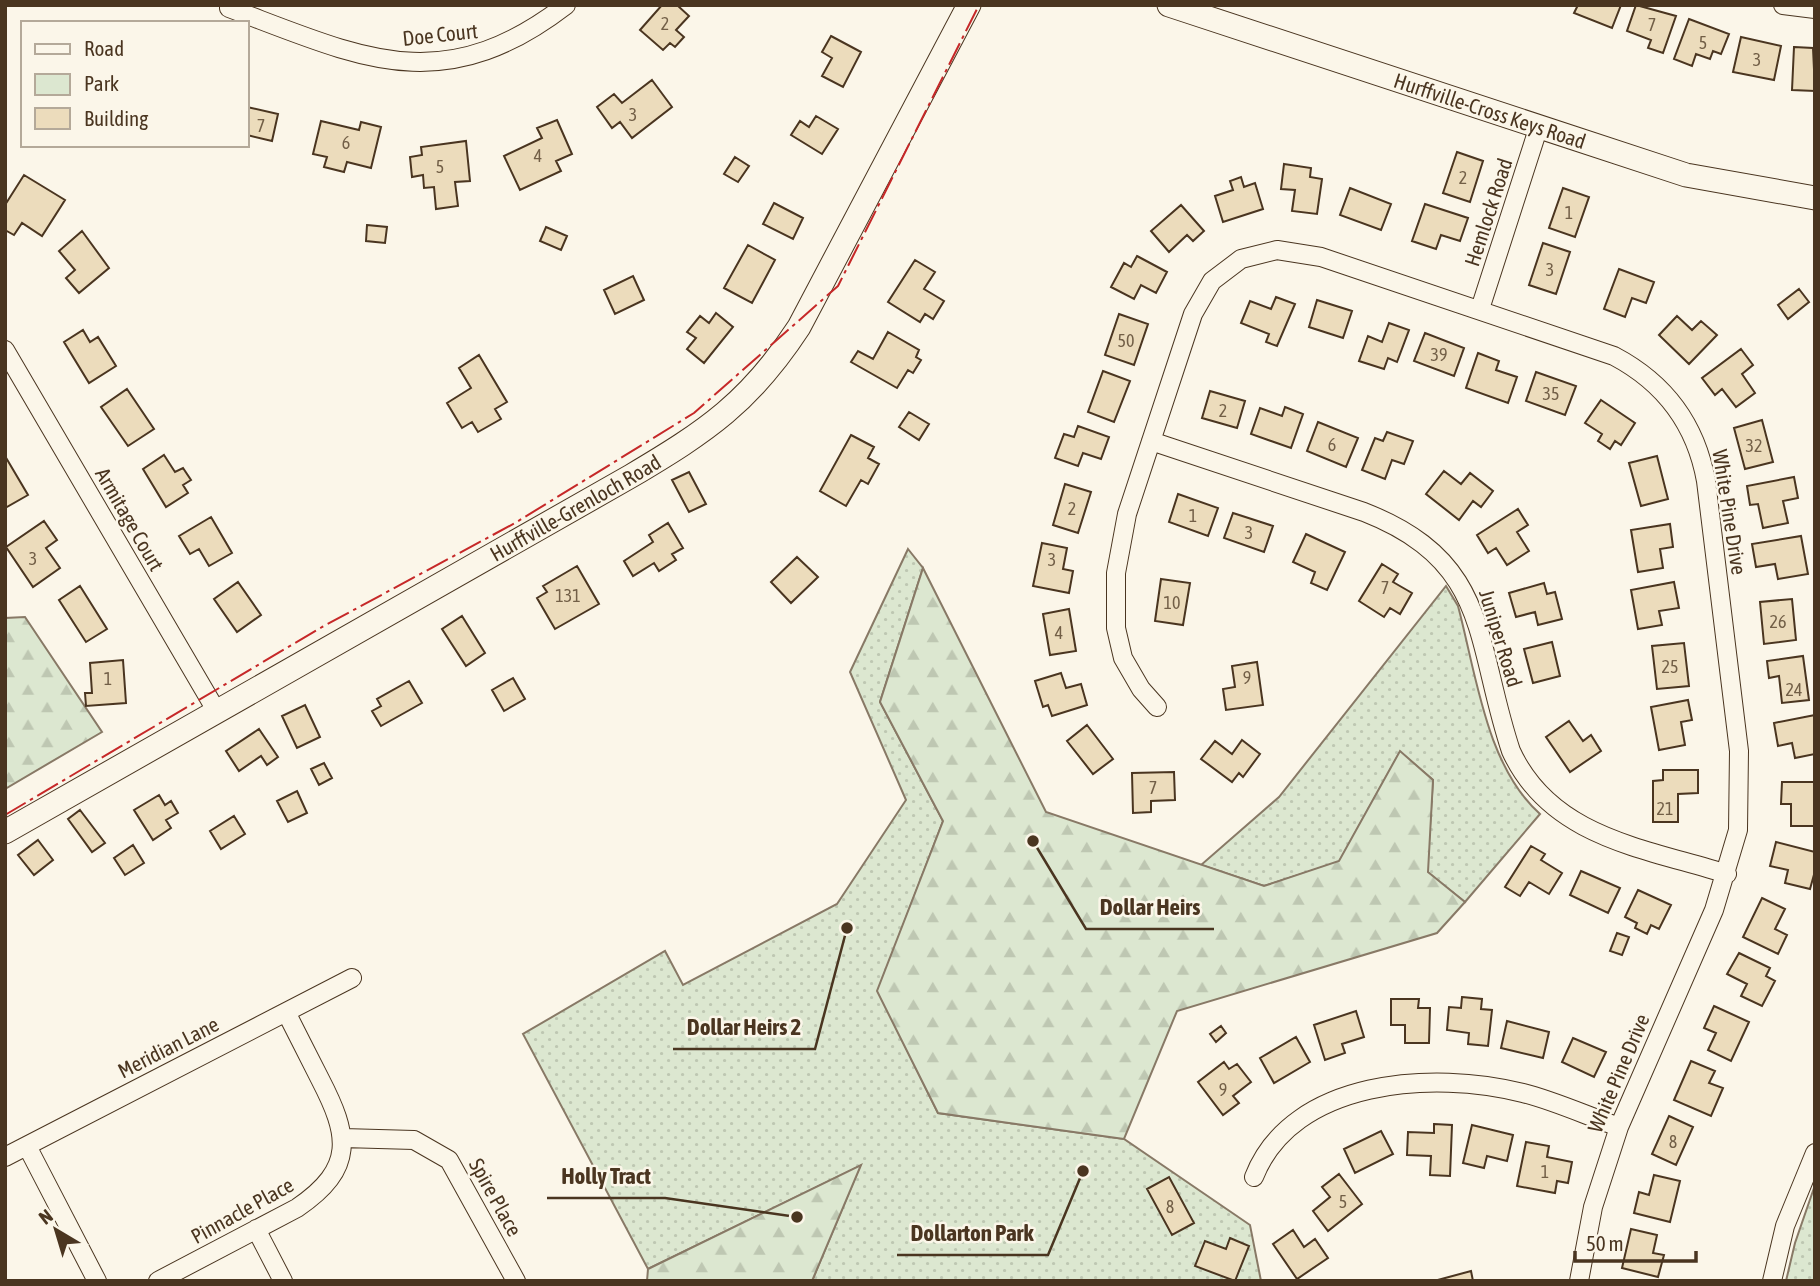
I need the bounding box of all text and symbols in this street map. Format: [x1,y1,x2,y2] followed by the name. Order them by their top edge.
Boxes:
[661,13,669,34] house number: 2
[1648,14,1656,35] house number: 7
[401,18,479,50] street label: Doe Court
[21,21,248,147] legend
[1699,32,1707,53] house number: 5
[84,36,124,60] text: Road
[1753,49,1761,70] house number: 3
[1391,68,1589,153] street label: Hurffville-Cross Keys Road
[84,71,119,95] text: Park
[629,104,637,125] house number: 3
[84,106,148,130] text: Building
[257,115,265,136] house number: 7
[342,132,350,153] house number: 6
[534,145,542,166] house number: 4
[1459,155,1517,269] street label: Hemlock Road
[436,156,444,177] house number: 5
[1459,167,1467,188] house number: 2
[1565,202,1573,223] house number: 1
[1546,259,1554,280] house number: 3
[1118,330,1134,351] house number: 50
[1431,344,1447,365] house number: 39
[1543,383,1559,404] house number: 35
[1219,400,1227,421] house number: 2
[1328,434,1336,455] house number: 6
[1746,435,1762,456] house number: 32
[1708,448,1752,576] street label: White Pine Drive
[486,449,665,566] street label: Hurffville-Grenloch Road
[91,463,169,575] street label: Armitage Court
[1068,498,1076,519] house number: 2
[1189,505,1197,526] house number: 1
[1245,522,1253,543] house number: 3
[29,548,37,569] house number: 3
[1048,549,1056,570] house number: 3
[1381,577,1389,598] house number: 7
[555,585,581,606] house number: 131
[1475,586,1527,690] street label: Juniper Road
[1164,592,1180,613] house number: 10
[1770,611,1786,632] house number: 26
[1055,622,1063,643] house number: 4
[1662,656,1678,677] house number: 25
[1243,667,1251,688] house number: 9
[104,668,112,689] house number: 1
[1786,679,1802,700] house number: 24
[1149,777,1157,798] house number: 7
[1657,798,1673,819] house number: 21
[1086,885,1214,929] callout: Dollar Heirs
[1100,894,1200,920] text: Dollar Heirs
[673,1005,815,1049] callout: Dollar Heirs 2
[1582,1010,1654,1136] street label: White Pine Drive
[114,1011,222,1083] street label: Meridian Lane
[687,1014,801,1040] text: Dollar Heirs 2
[1219,1079,1227,1100] house number: 9
[1669,1131,1677,1152] house number: 8
[465,1154,527,1240] street label: Spire Place
[547,1154,665,1198] callout: Holly Tract
[1541,1161,1549,1182] house number: 1
[561,1163,651,1189] text: Holly Tract
[187,1172,297,1248] street label: Pinnacle Place
[1339,1191,1347,1212] house number: 5
[21,1195,91,1265] north arrow
[1166,1196,1174,1217] house number: 8
[34,1204,57,1229] text: N
[897,1211,1048,1255] callout: Dollarton Park
[910,1220,1034,1246] text: Dollarton Park
[1575,1220,1696,1264] scale bar
[1586,1231,1624,1255] text: 50 m

